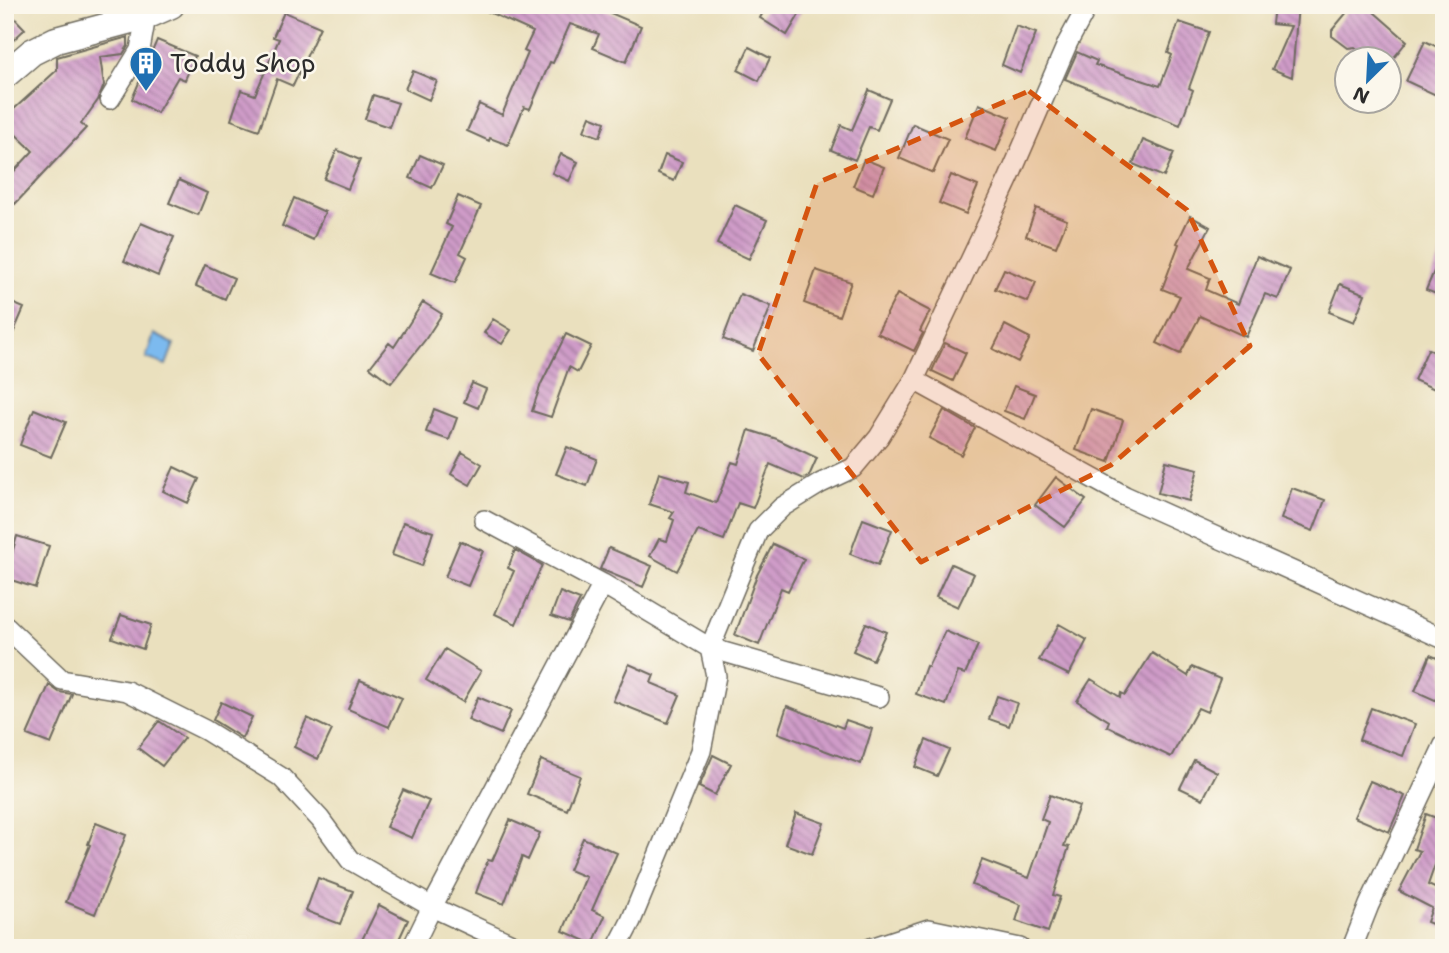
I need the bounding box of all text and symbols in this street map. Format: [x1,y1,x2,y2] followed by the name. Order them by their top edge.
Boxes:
[127,44,165,93] building icon: Toddy Shop
[170,45,316,80] place label: Toddy Shop
[1334,46,1404,116] north arrow
[1349,81,1373,110] text: N

